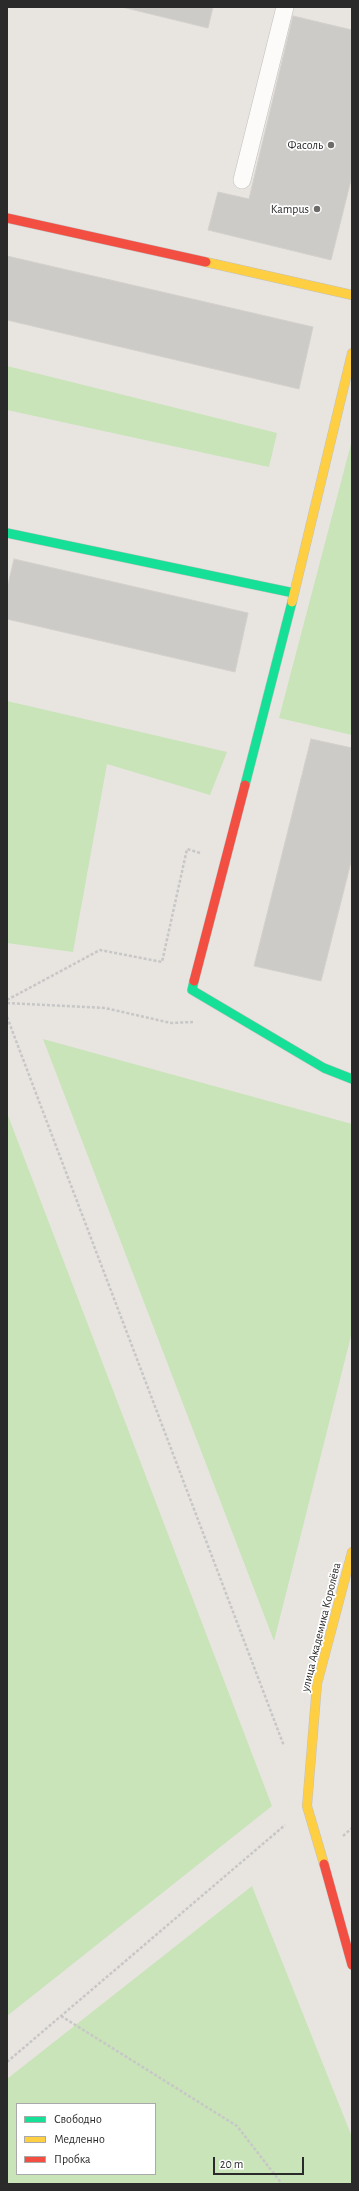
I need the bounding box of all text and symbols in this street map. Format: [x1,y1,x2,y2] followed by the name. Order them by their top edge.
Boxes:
[287,138,323,152] place label: Фасоль
[326,140,336,150] marker: Фасоль
[271,202,309,216] place label: Kampus
[312,204,322,214] marker: Kampus
[298,1561,344,1693] street label: улица Академика Королёва
[16,2103,156,2175] legend
[54,2113,102,2125] text: Свободно
[54,2133,105,2145] text: Медленно
[215,2149,306,2175] scale bar
[54,2153,91,2165] text: Пробка
[220,2158,243,2170] text: 20 m

